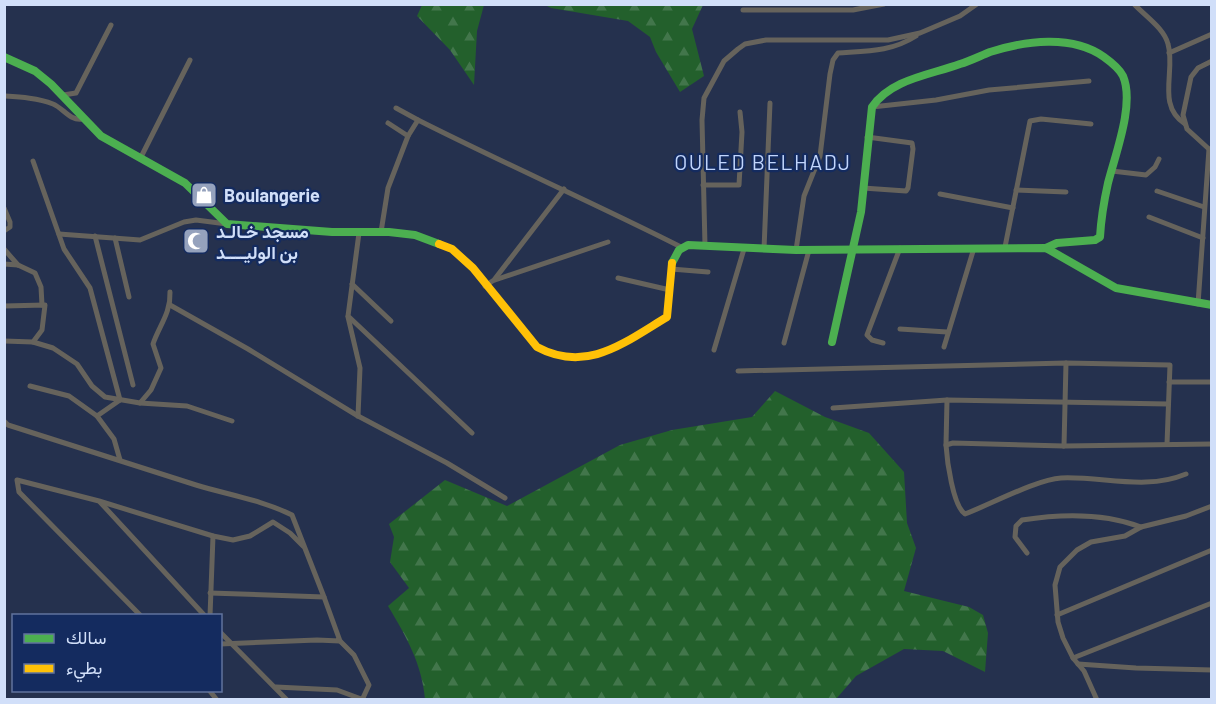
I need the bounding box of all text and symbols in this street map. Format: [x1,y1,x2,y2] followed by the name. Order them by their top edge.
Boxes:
[674,149,852,174] district label: OULED BELHADJ
[189,180,219,210] shop icon: Boulangerie
[224,184,320,206] place label: Boulangerie
[216,220,309,264] place label: مسجد خـالـد بن الوليــــد
[181,226,211,256] mosque icon: مسجد خـالـد بن الوليــــد
[12,614,222,692] legend
[66,626,106,648] text: سالك
[66,656,102,683] text: بطيء

